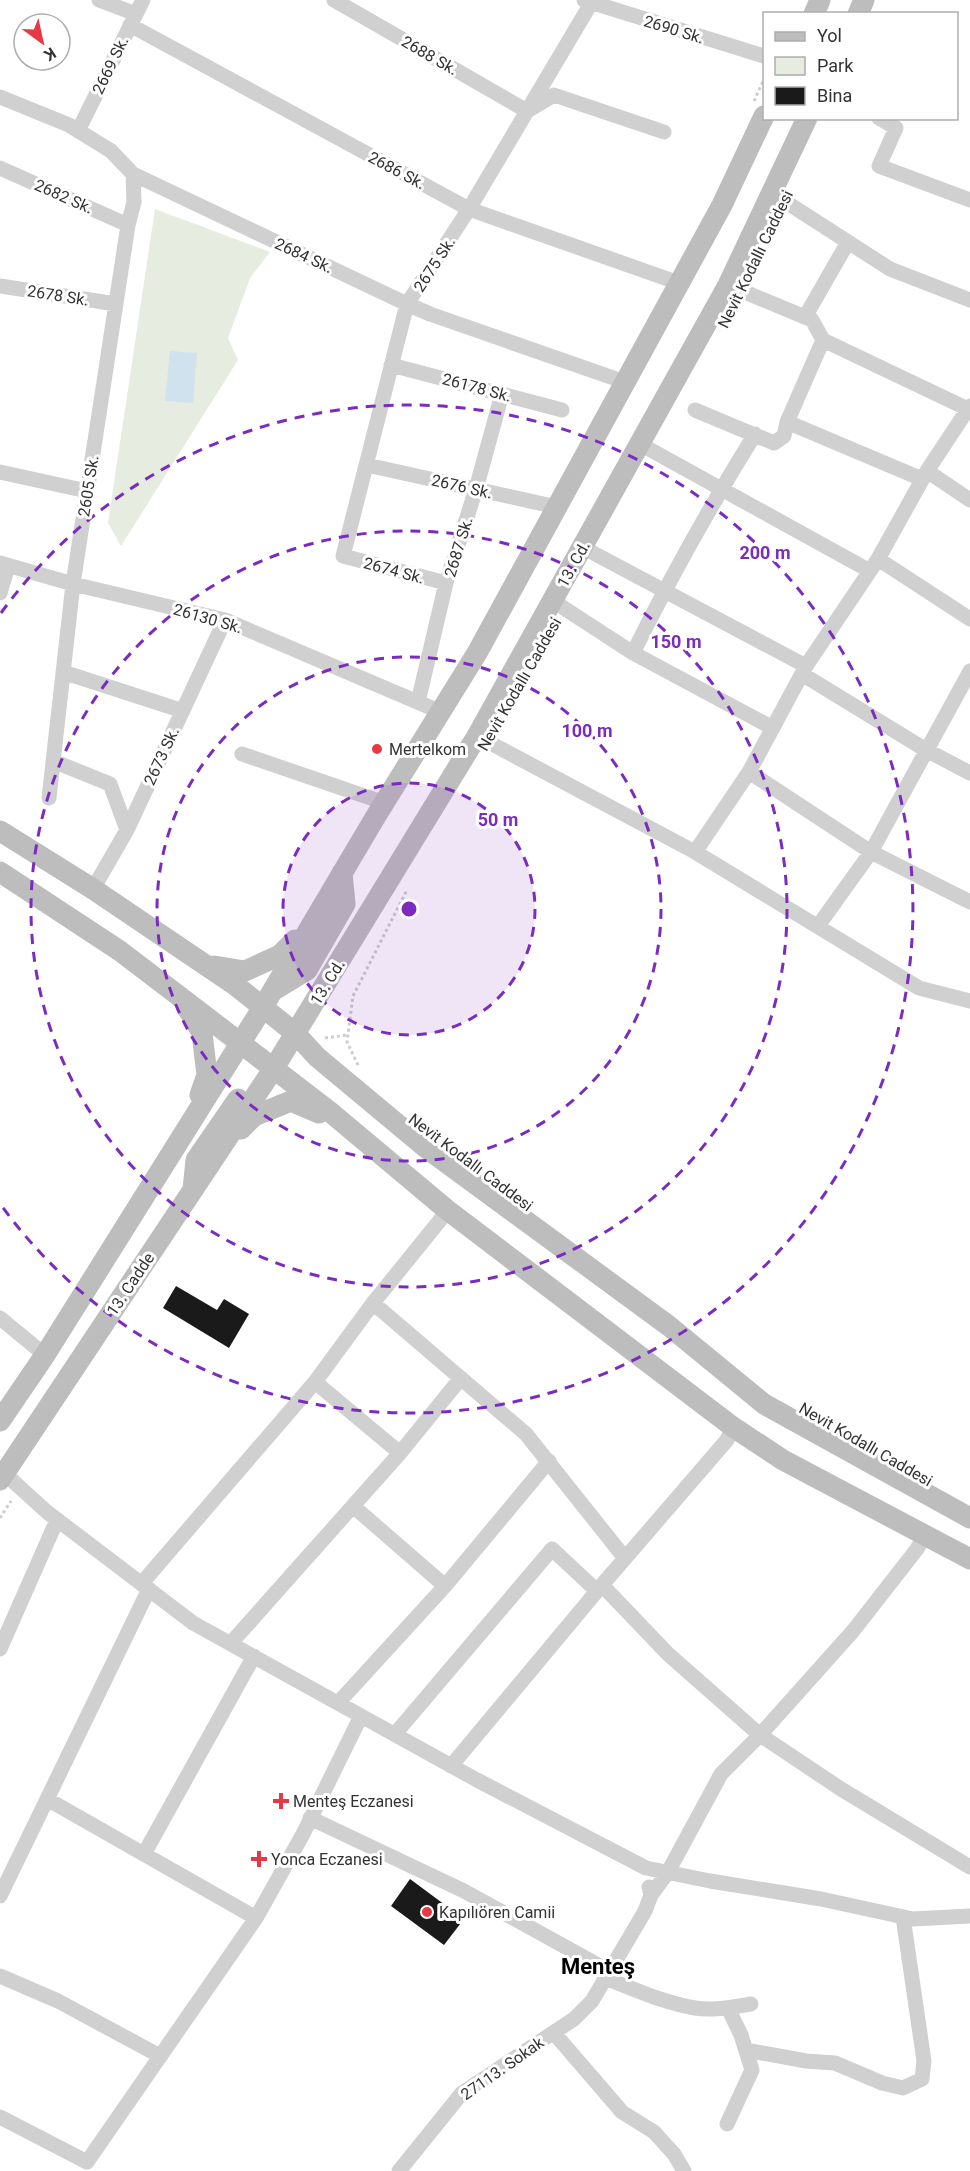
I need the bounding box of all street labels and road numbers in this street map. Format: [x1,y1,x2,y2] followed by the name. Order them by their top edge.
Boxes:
[642,11,706,48] street label: 2690 Sk.
[398,32,461,79] street label: 2688 Sk.
[88,33,133,97] street label: 2669 Sk.
[365,148,428,193] street label: 2686 Sk.
[32,175,96,218] street label: 2682 Sk.
[714,187,797,331] street label: Nevit Kodallı Caddesi
[410,233,459,295] street label: 2675 Sk.
[272,234,336,277] street label: 2684 Sk.
[26,281,90,310] street label: 2678 Sk.
[440,369,514,406] street label: 26178 Sk.
[74,454,103,518] street label: 2605 Sk.
[430,470,494,503] street label: 2676 Sk.
[440,515,477,579] street label: 2687 Sk.
[553,538,594,591] street label: 13. Cd.
[362,553,426,588] street label: 2674 Sk.
[171,600,244,637] street label: 26130 Sk.
[473,614,565,754] street label: Nevit Kodallı Caddesi
[140,724,183,788] street label: 2673 Sk.
[306,956,349,1008] street label: 13. Cd.
[405,1109,537,1215] street label: Nevit Kodallı Caddesi
[102,1249,158,1319] street label: 13. Cadde
[796,1398,936,1490] street label: Nevit Kodallı Caddesi
[457,2032,548,2104] street label: 27113. Sokak

